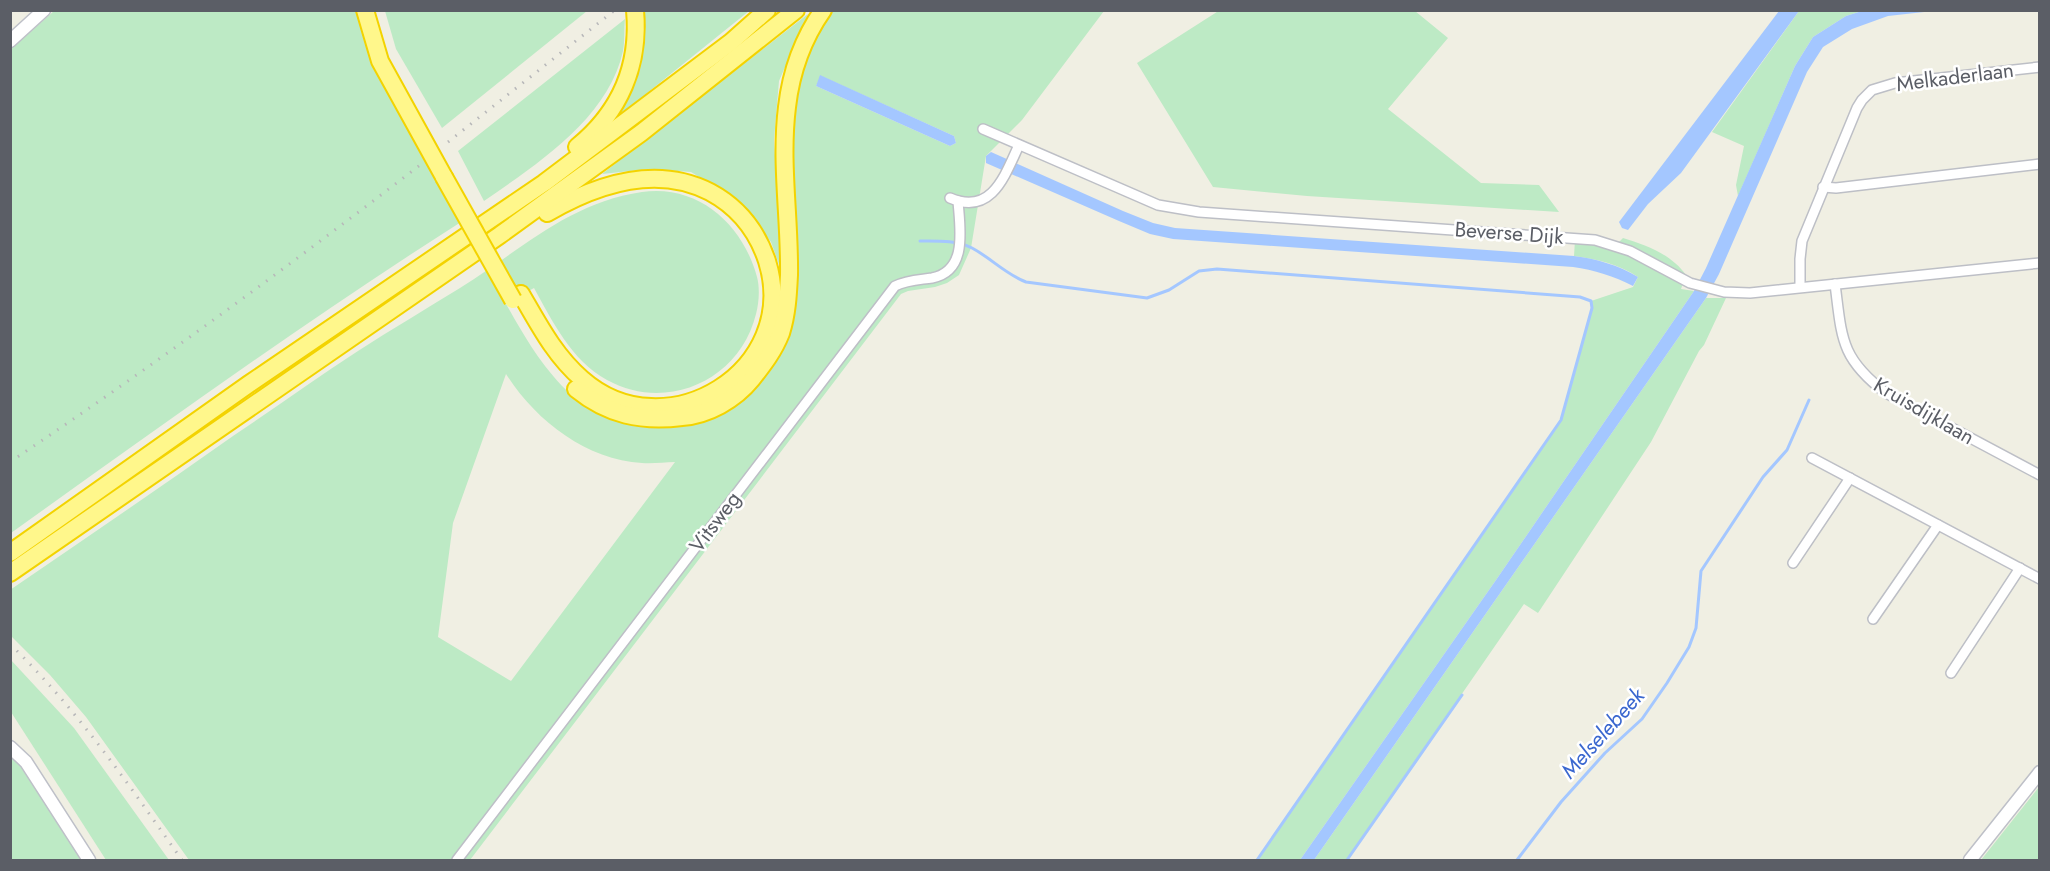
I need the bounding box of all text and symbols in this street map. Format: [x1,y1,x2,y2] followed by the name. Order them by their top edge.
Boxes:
[1895,55,2015,99] street label: Melkaderlaan
[1454,214,1565,252] street label: Beverse Dijk
[1868,370,1980,452] street label: Kruisdijklaan
[682,485,748,559] street label: Vitsweg
[1553,679,1653,785] water label: Melselebeek

